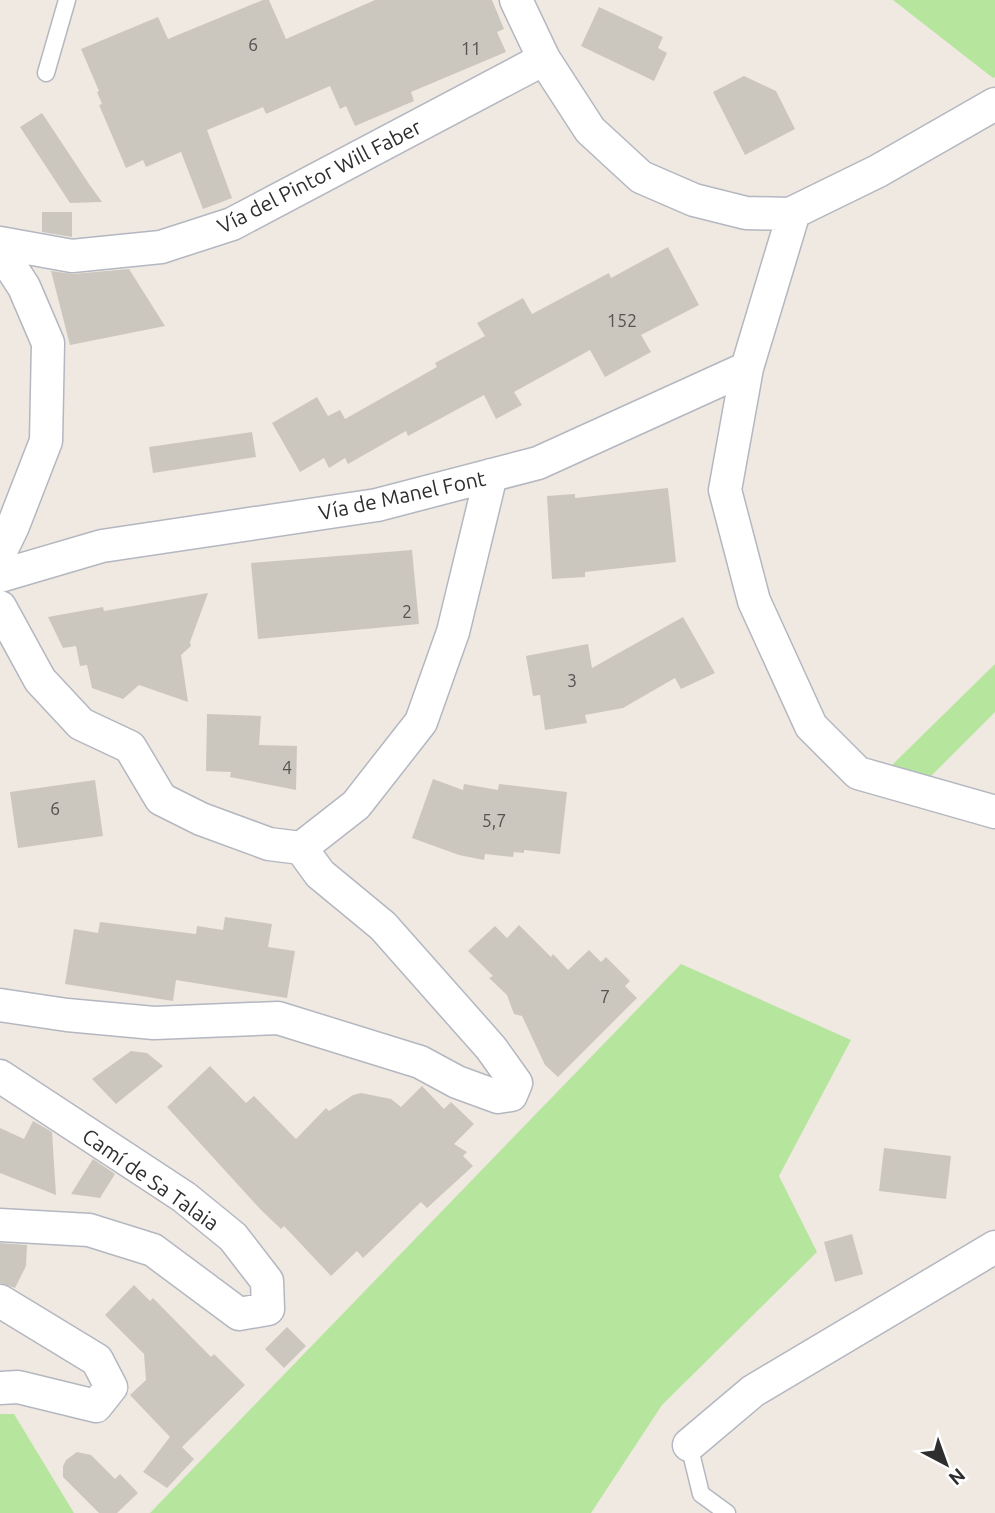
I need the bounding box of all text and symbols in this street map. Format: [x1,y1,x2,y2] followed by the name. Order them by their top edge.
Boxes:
[248,34,258,54] house number: 6
[461,38,481,58] house number: 11
[213,114,425,238] street label: Vía del Pintor Will Faber
[607,310,637,330] house number: 152
[316,466,488,524] street label: Vía de Manel Font
[402,601,412,621] house number: 2
[567,670,577,690] house number: 3
[282,757,292,777] house number: 4
[50,798,60,818] house number: 6
[482,810,506,830] house number: 5,7
[600,986,610,1006] house number: 7
[78,1123,224,1235] street label: Camí de Sa Talaia
[911,1429,981,1499] north arrow
[945,1464,970,1490] text: N

